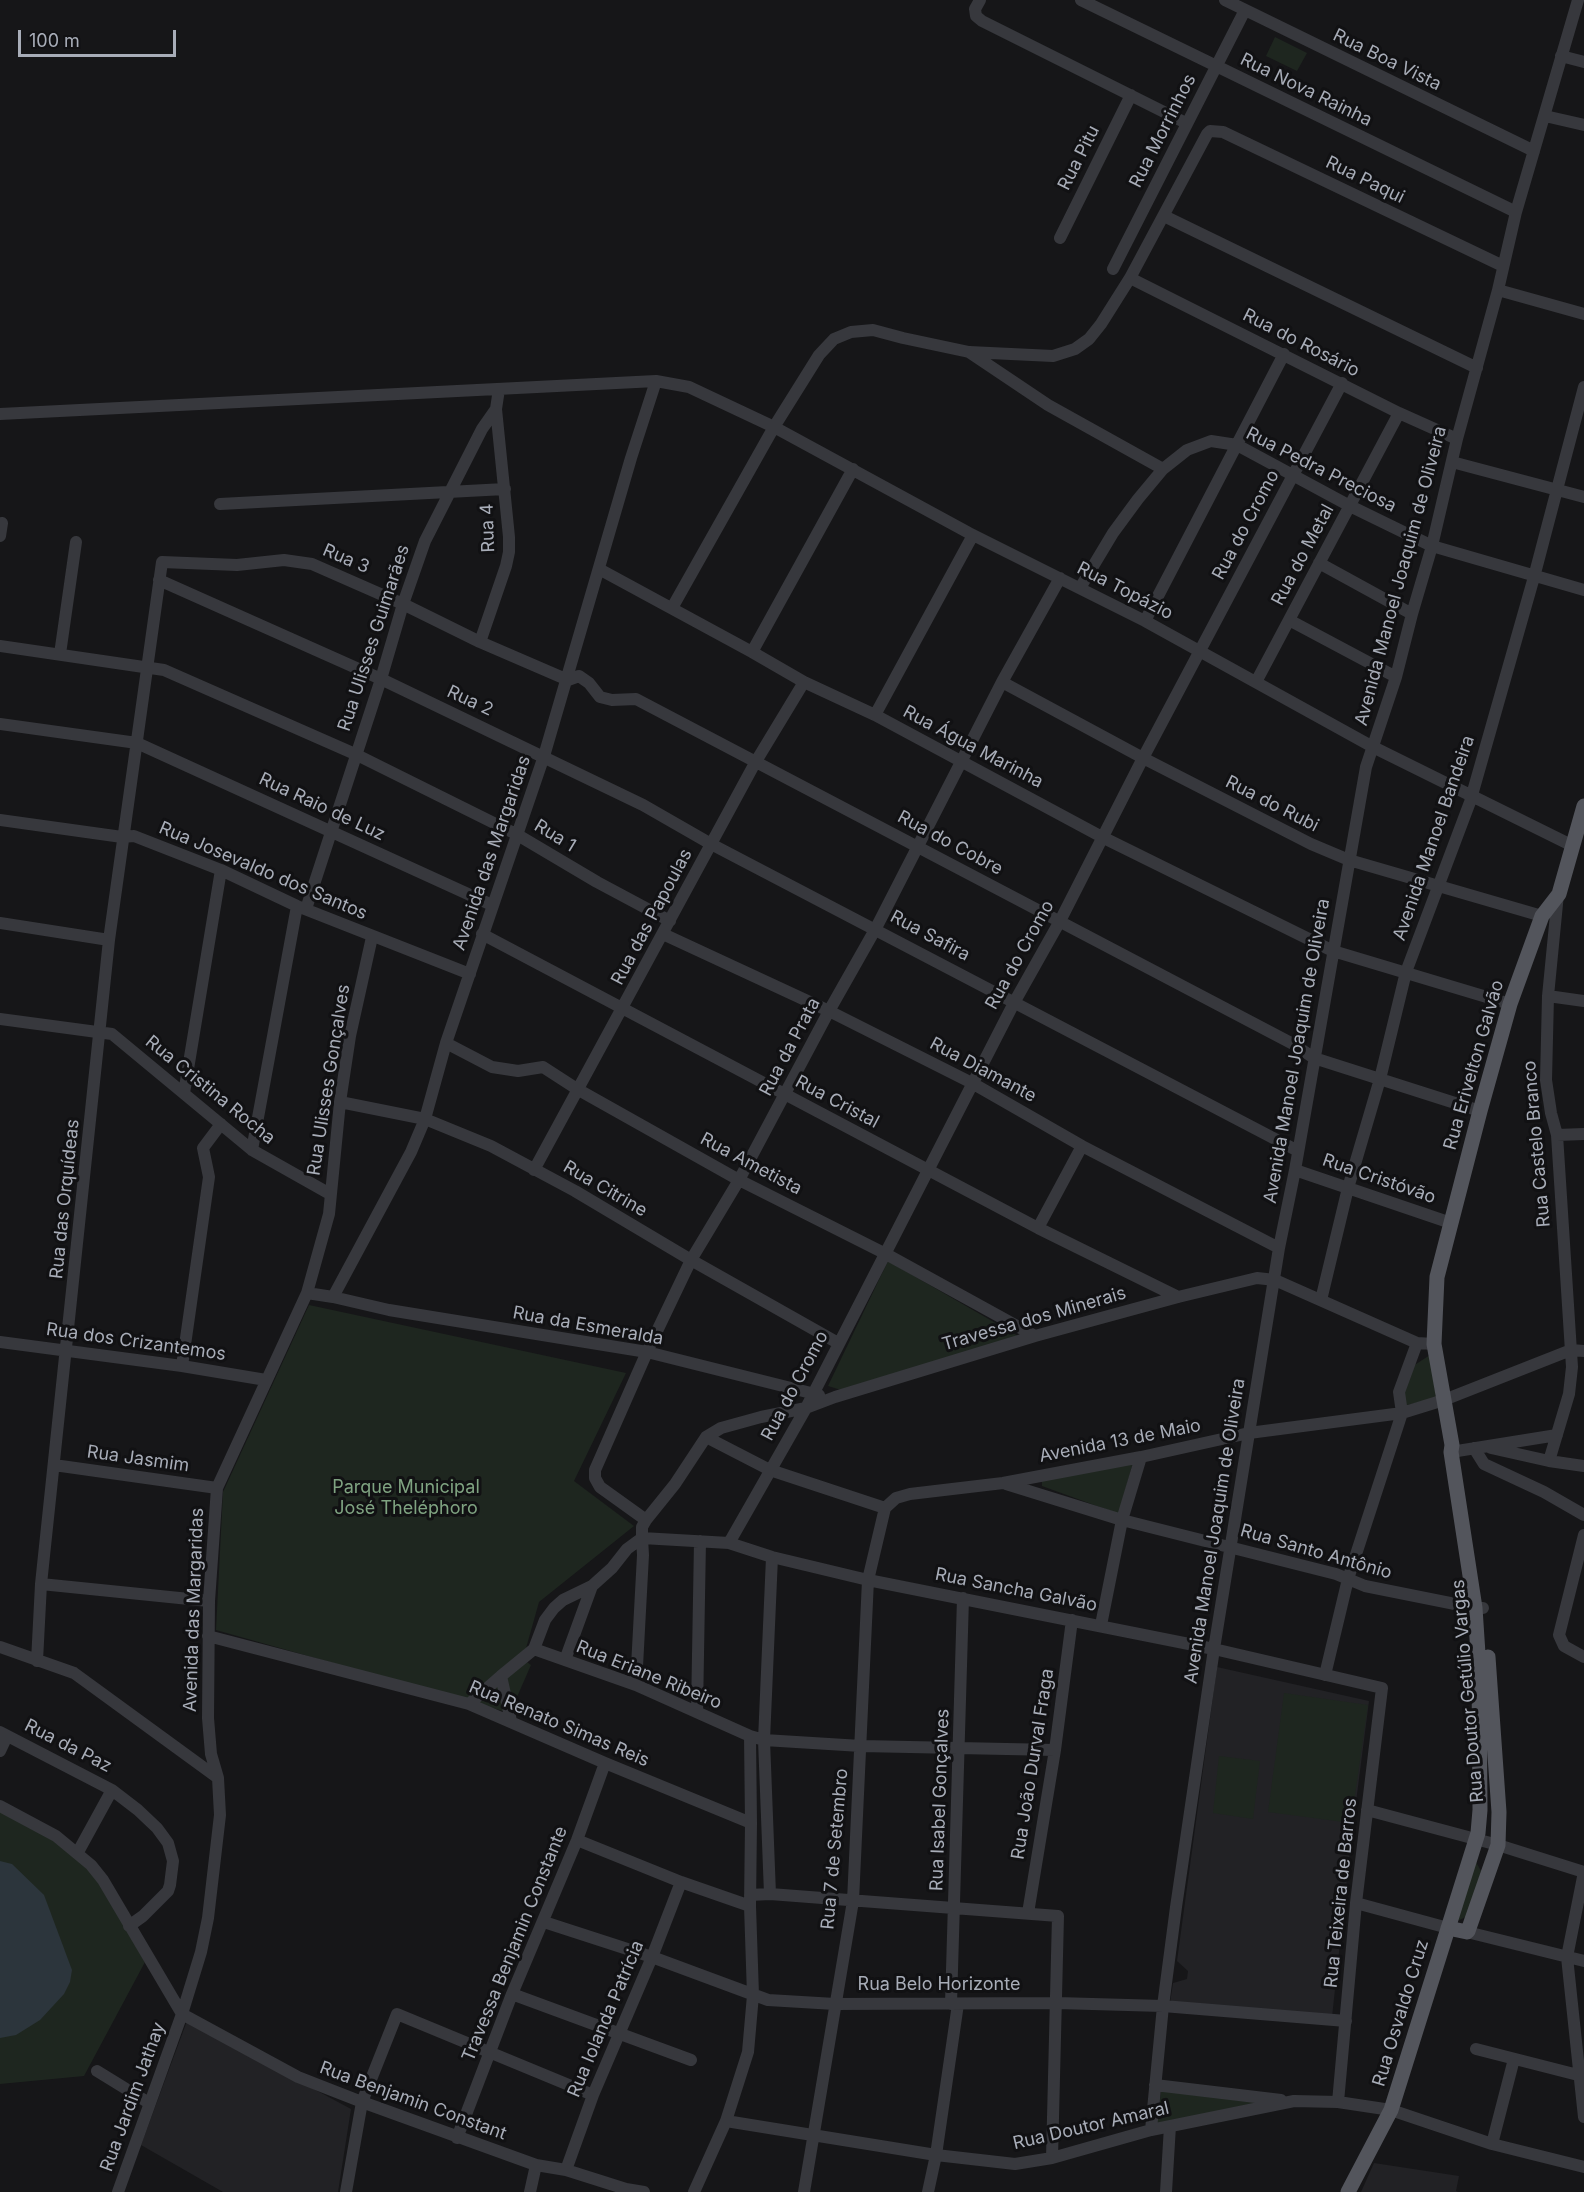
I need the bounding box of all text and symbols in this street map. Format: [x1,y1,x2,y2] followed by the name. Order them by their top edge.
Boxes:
[21,18,178,56] scale bar
[1329,24,1445,96] street label: Rua Boa Vista
[29,30,80,51] text: 100 m
[1237,49,1375,131] street label: Rua Nova Rainha
[1125,71,1201,191] street label: Rua Morrinhos
[1054,122,1104,194] street label: Rua Pitu
[1322,152,1408,208] street label: Rua Paqui
[1239,304,1363,382] street label: Rua do Rosário
[1242,423,1400,517] street label: Rua Pedra Preciosa
[1351,424,1451,728] street label: Avenida Manoel Joaquim de Oliveira
[1208,466,1284,584] street label: Rua do Cromo
[1267,501,1339,609] street label: Rua do Metal
[476,503,500,553] street label: Rua 4
[319,540,373,578] street label: Rua 3
[334,542,414,734] street label: Rua Ulisses Guimarães
[1073,558,1177,624] street label: Rua Topázio
[444,681,496,721] street label: Rua 2
[899,701,1047,793] street label: Rua Água Marinha
[1389,733,1479,943] street label: Avenida Manoel Bandeira
[449,753,535,953] street label: Avenida das Margaridas
[256,768,388,846] street label: Rua Raio de Luz
[1222,771,1322,837] street label: Rua do Rubi
[894,806,1006,880] street label: Rua do Cobre
[530,815,580,857] street label: Rua 1
[156,817,370,925] street label: Rua Josevaldo dos Santos
[607,845,697,989] street label: Rua das Papoulas
[981,897,1059,1013] street label: Rua do Cromo
[1260,897,1334,1205] street label: Avenida Manoel Joaquim de Oliveira
[887,906,973,966] street label: Rua Safira
[1439,978,1509,1152] street label: Rua Erivelton Galvão
[303,983,355,1177] street label: Rua Ulisses Gonçalves
[755,994,825,1100] street label: Rua da Prata
[141,1031,279,1149] street label: Rua Cristina Rocha
[926,1033,1040,1107] street label: Rua Diamante
[1519,1060,1555,1228] street label: Rua Castelo Branco
[791,1071,883,1133] street label: Rua Cristal
[46,1118,84,1280] street label: Rua das Orquídeas
[697,1128,805,1200] street label: Rua Ametista
[1319,1149,1439,1209] street label: Rua Cristóvão
[559,1156,651,1222] street label: Rua Citrine
[939,1282,1129,1356] street label: Travessa dos Minerais
[511,1302,665,1350] street label: Rua da Esmeralda
[45,1319,227,1365] street label: Rua dos Crizantemos
[757,1327,833,1445] street label: Rua do Cromo
[1180,1377,1250,1685] street label: Avenida Manoel Joaquim de Oliveira
[1037,1415,1203,1467] street label: Avenida 13 de Maio
[85,1441,191,1477] street label: Rua Jasmim
[332,1477,480,1520] park label: Parque Municipal José Theléphoro
[180,1507,208,1713] street label: Avenida das Margaridas
[1238,1520,1394,1584] street label: Rua Santo Antônio
[933,1564,1099,1616] street label: Rua Sancha Galvão
[1447,1579,1489,1803] street label: Rua Doutor Getúlio Vargas
[573,1636,725,1714] street label: Rua Eriane Ribeiro
[1007,1667,1059,1861] street label: Rua João Durval Fraga
[466,1676,652,1772] street label: Rua Renato Simas Reis
[926,1708,954,1892] street label: Rua Isabel Gonçalves
[21,1715,115,1777] street label: Rua da Paz
[817,1768,853,1930] street label: Rua 7 de Setembro
[1320,1797,1362,1989] street label: Rua Teixeira de Barros
[458,1823,572,2065] street label: Travessa Benjamin Constante
[563,1937,649,2101] street label: Rua Iolanda Patrícia
[1368,1937,1434,2089] street label: Rua Osvaldo Cruz
[858,1974,1020,1996] street label: Rua Belo Horizonte
[96,2019,170,2175] street label: Rua Jardim Jathay
[317,2057,509,2145] street label: Rua Benjamin Constant
[1011,2098,1171,2154] street label: Rua Doutor Amaral

